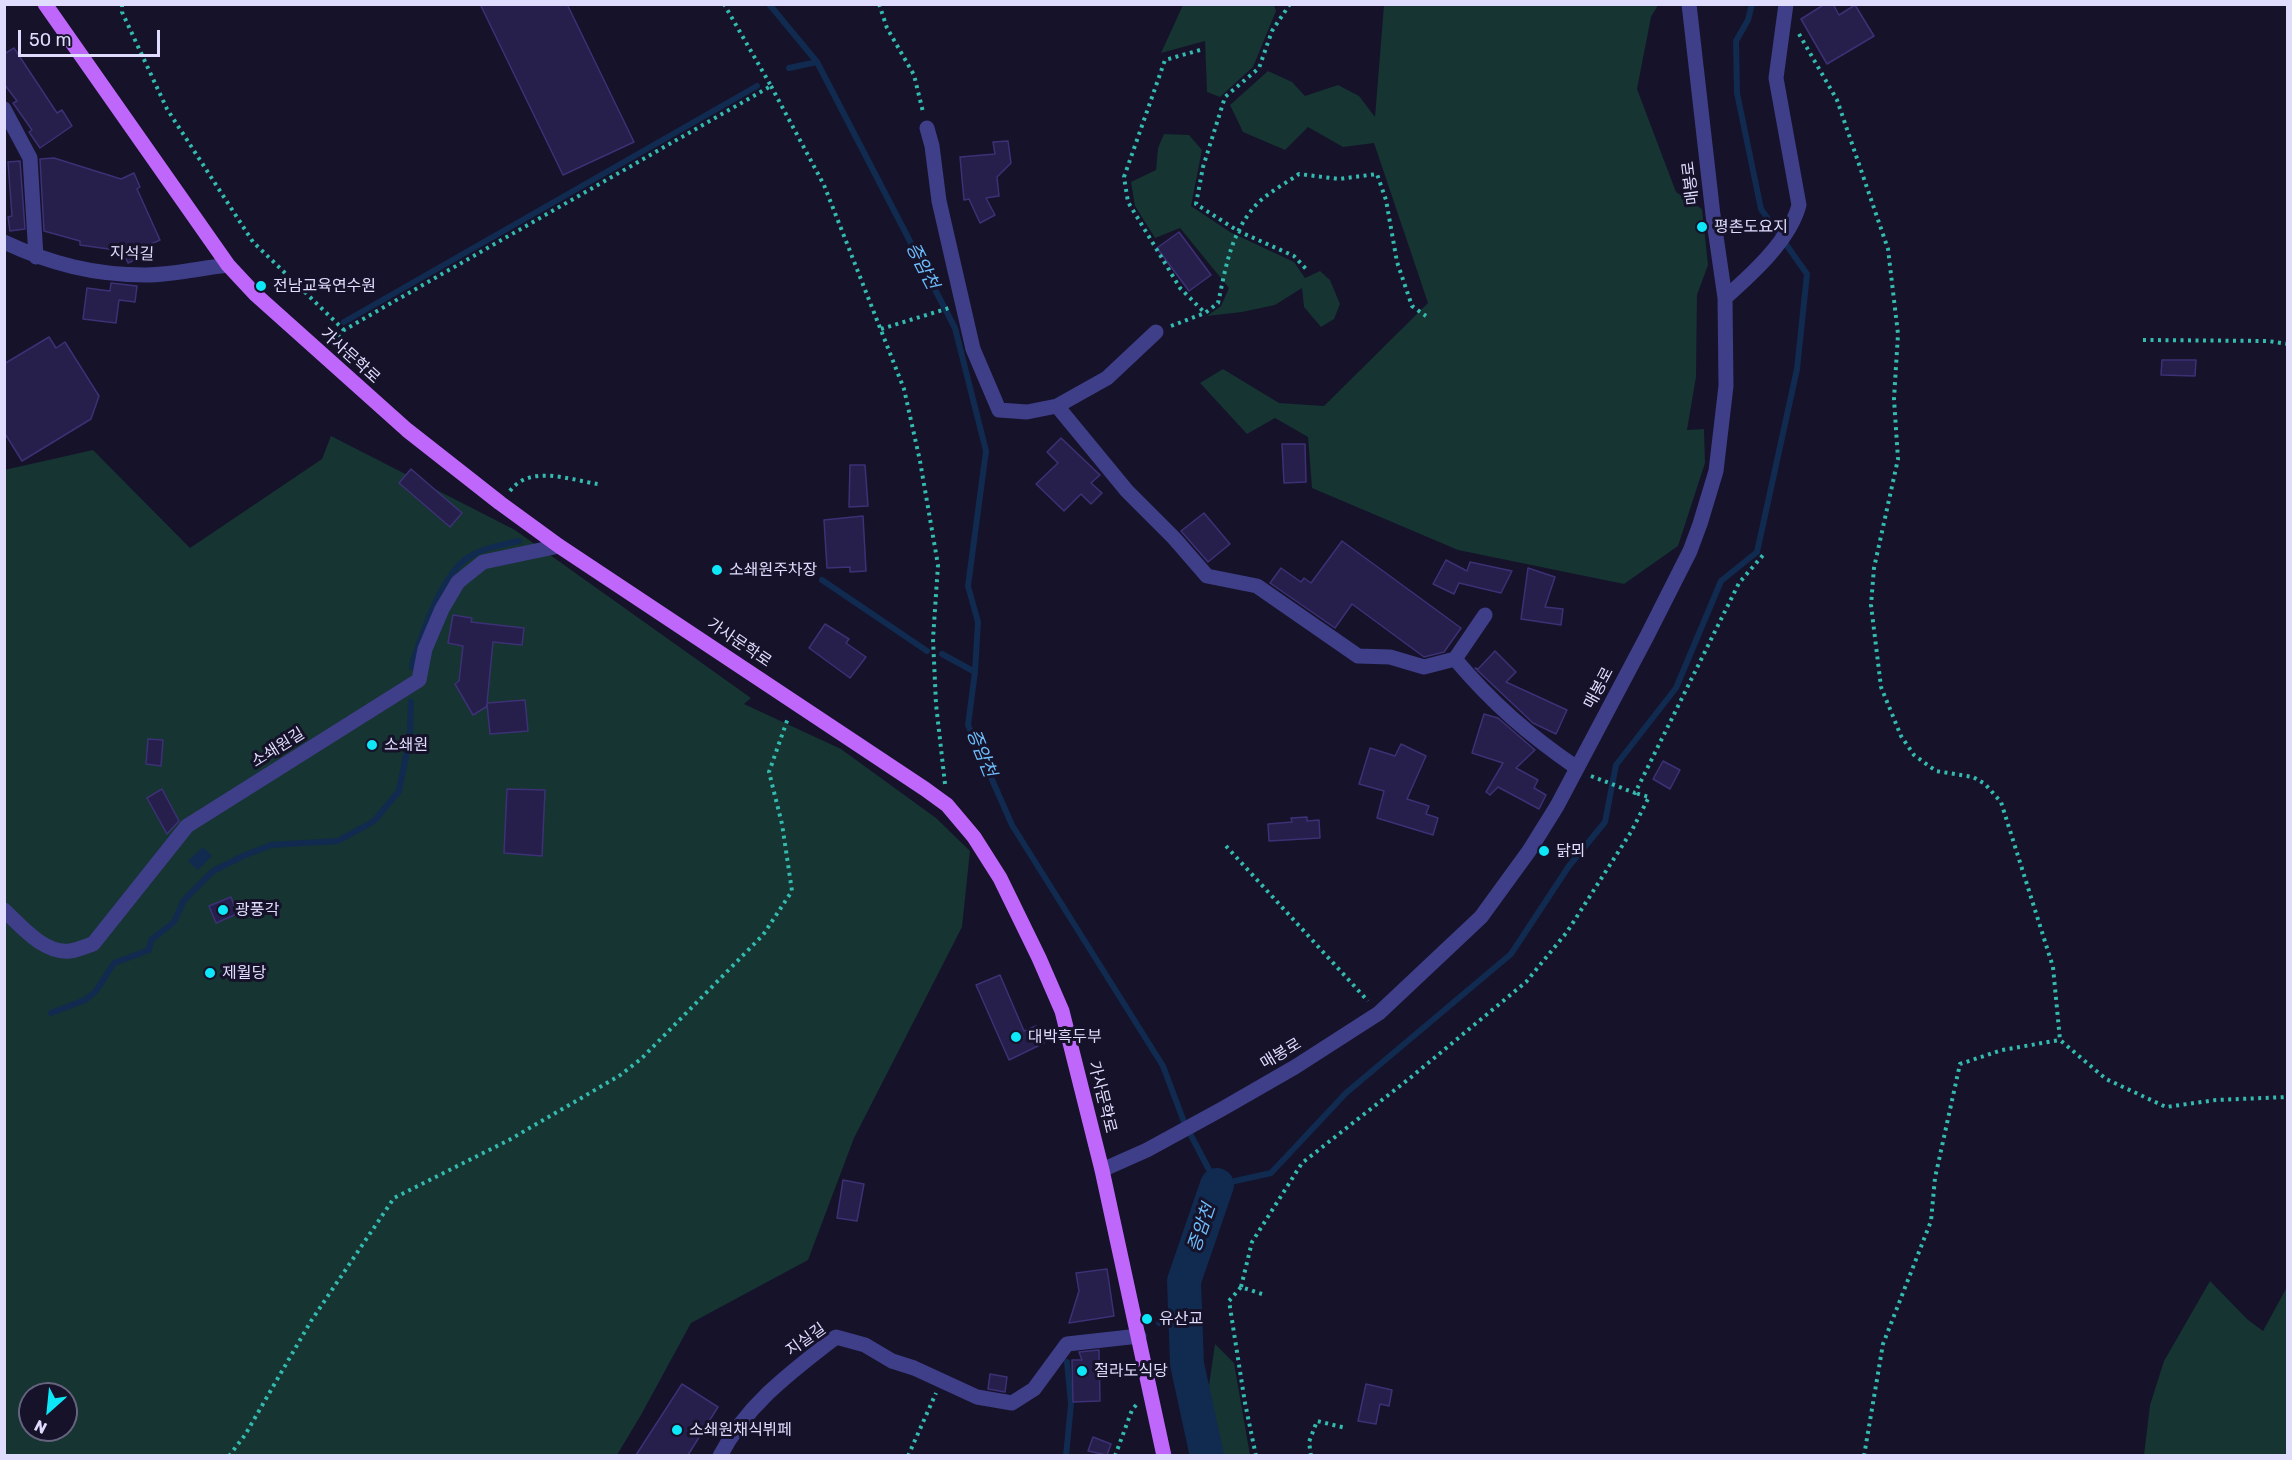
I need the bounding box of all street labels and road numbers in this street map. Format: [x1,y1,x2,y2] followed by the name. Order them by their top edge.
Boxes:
[1679,160,1703,206] street label: 매봉로
[110,244,154,264] street label: 지석길
[316,324,384,388] street label: 가사문학로
[703,614,775,672] street label: 가사문학로
[1580,664,1618,712] street label: 매봉로
[248,724,308,772] street label: 소쇄원길
[1257,1034,1305,1074] street label: 매봉로
[1084,1059,1120,1135] street label: 가사문학로
[782,1319,830,1361] street label: 지실길

